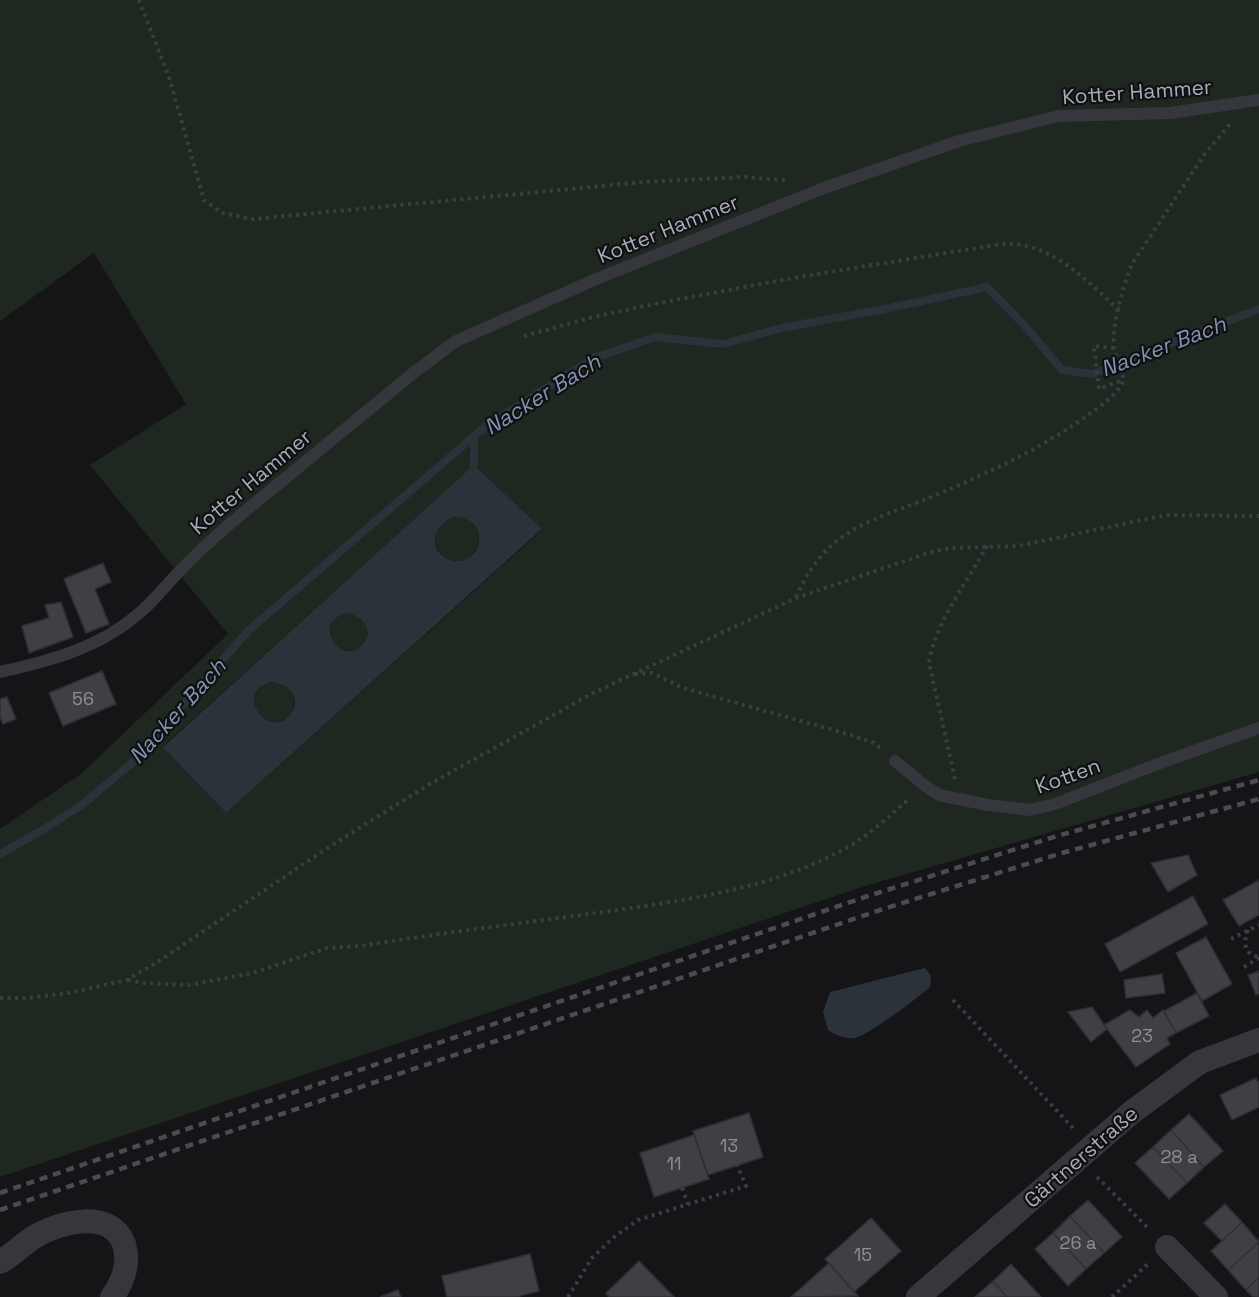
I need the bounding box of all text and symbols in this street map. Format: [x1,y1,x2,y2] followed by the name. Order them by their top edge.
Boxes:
[1061,73,1213,110] street label: Kotter Hammer
[593,188,742,269] street label: Kotter Hammer
[1096,309,1230,383] water label: Nacker Bach
[479,347,606,441] water label: Nacker Bach
[185,423,317,540] street label: Kotter Hammer
[122,652,232,769] water label: Nacker Bach
[72,687,94,710] house number: 56
[1032,751,1104,800] street label: Kotten
[1131,1024,1153,1047] house number: 23
[1018,1100,1143,1213] street label: Gärtnerstraße
[720,1134,738,1157] house number: 13
[1160,1145,1198,1168] house number: 28 a
[666,1152,682,1175] house number: 11
[1060,1231,1096,1254] house number: 26 a
[854,1243,872,1266] house number: 15

